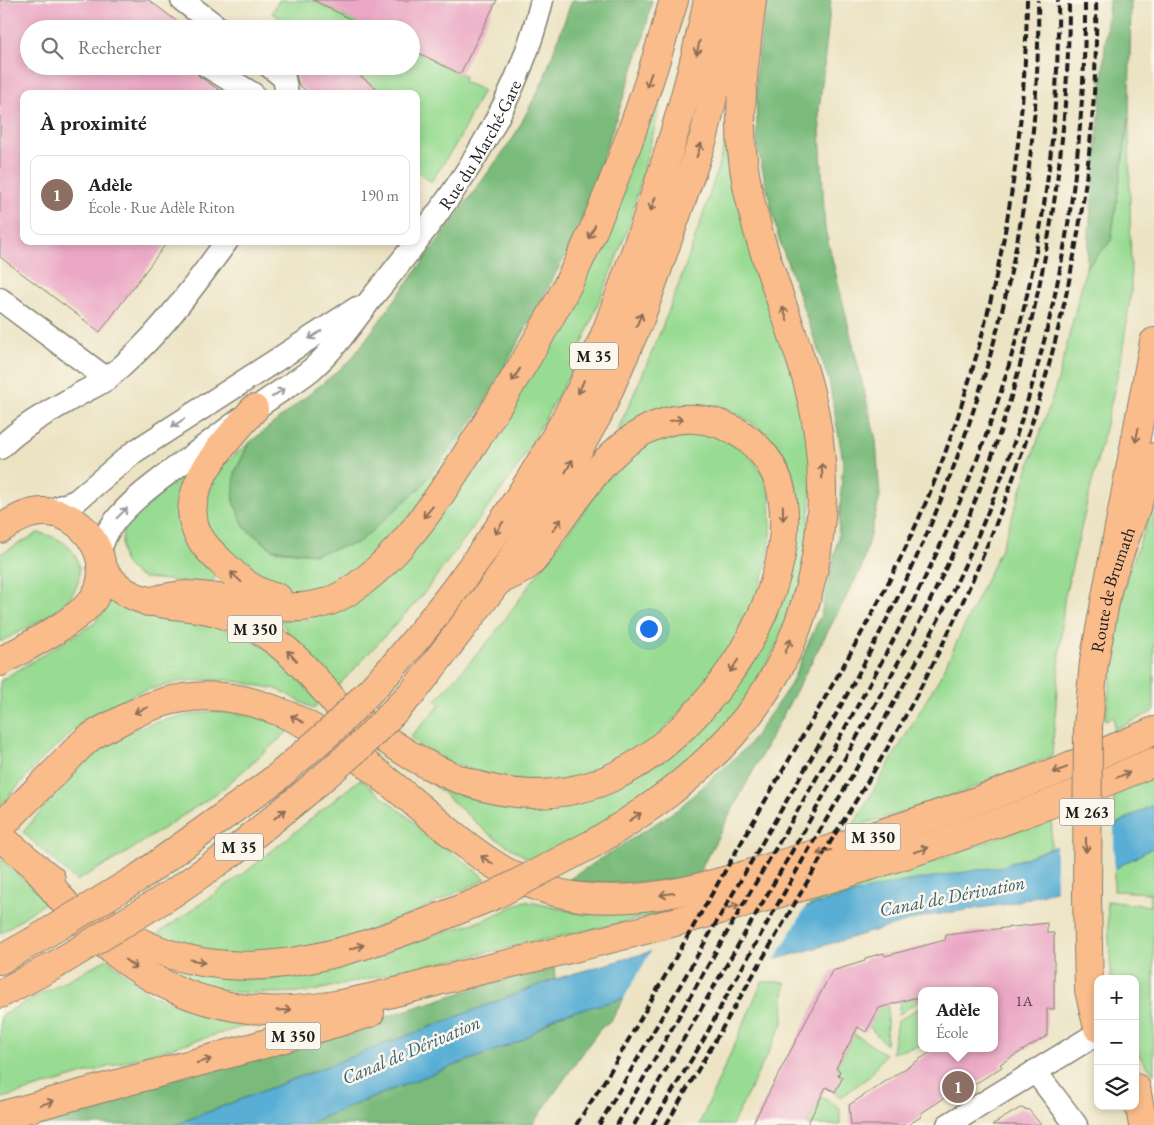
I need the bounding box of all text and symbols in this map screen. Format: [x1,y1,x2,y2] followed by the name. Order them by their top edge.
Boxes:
[20,20,420,75] search box
[38,34,66,62] icon: search
[78,35,161,60] text: Rechercher
[693,39,702,55] one-way arrow
[644,72,654,88] one-way arrow
[433,76,526,214] street label: Rue du Marché-Gare
[40,109,147,136] text: À proximité
[695,143,704,158] one-way arrow
[88,172,133,197] text: Adèle
[53,185,61,206] text: 1
[360,185,399,206] text: 190 m
[647,195,657,211] one-way arrow
[88,197,235,218] text: École · Rue Adèle Riton
[586,224,596,239] one-way arrow
[780,307,789,322] one-way arrow
[635,313,644,328] one-way arrow
[308,330,322,341] one-way arrow
[570,342,618,370] road number: M 35
[511,368,521,382] one-way arrow
[575,379,585,394] one-way arrow
[271,387,285,398] one-way arrow
[667,415,683,425] one-way arrow
[172,419,186,429] one-way arrow
[1131,426,1141,442] one-way arrow
[564,459,574,474] one-way arrow
[817,464,827,480] one-way arrow
[422,505,433,518] one-way arrow
[778,505,787,521] one-way arrow
[116,507,128,520] one-way arrow
[552,518,563,532] one-way arrow
[494,521,505,535] one-way arrow
[1084,524,1140,654] street label: Route de Brumath
[230,571,243,583] one-way arrow
[228,616,282,642] road number: M 350
[636,616,662,642] your location
[785,639,794,654] one-way arrow
[286,650,298,663] one-way arrow
[729,658,739,672] one-way arrow
[134,706,149,715] one-way arrow
[290,714,305,723] one-way arrow
[1053,766,1069,775] one-way arrow
[1115,769,1130,779] one-way arrow
[1060,799,1114,826] road number: M 263
[273,808,286,819] one-way arrow
[628,812,642,822] one-way arrow
[846,824,900,850] road number: M 350
[215,834,263,860] road number: M 35
[1081,836,1091,853] one-way arrow
[913,844,929,854] one-way arrow
[817,847,833,857] one-way arrow
[481,855,495,865] one-way arrow
[877,870,1027,922] water label: Canal de Dérivation
[660,890,676,900] one-way arrow
[724,901,740,911] one-way arrow
[349,942,365,951] one-way arrow
[189,957,205,967] one-way arrow
[124,959,138,969] one-way arrow
[1094,975,1139,1110] map controls
[1094,975,1139,1020] button: +
[918,987,998,1052] popup
[1015,991,1033,1010] house number: 1A
[936,997,980,1022] text: Adèle
[276,1005,292,1015] one-way arrow
[338,1010,484,1090] water label: Canal de Dérivation
[1094,1020,1139,1065] button: −
[266,1022,320,1050] road number: M 350
[936,1022,968,1043] text: École
[196,1055,212,1065] one-way arrow
[1094,1065,1139,1110] button: layers
[942,1068,974,1106] pin: 1
[39,1098,55,1107] one-way arrow

